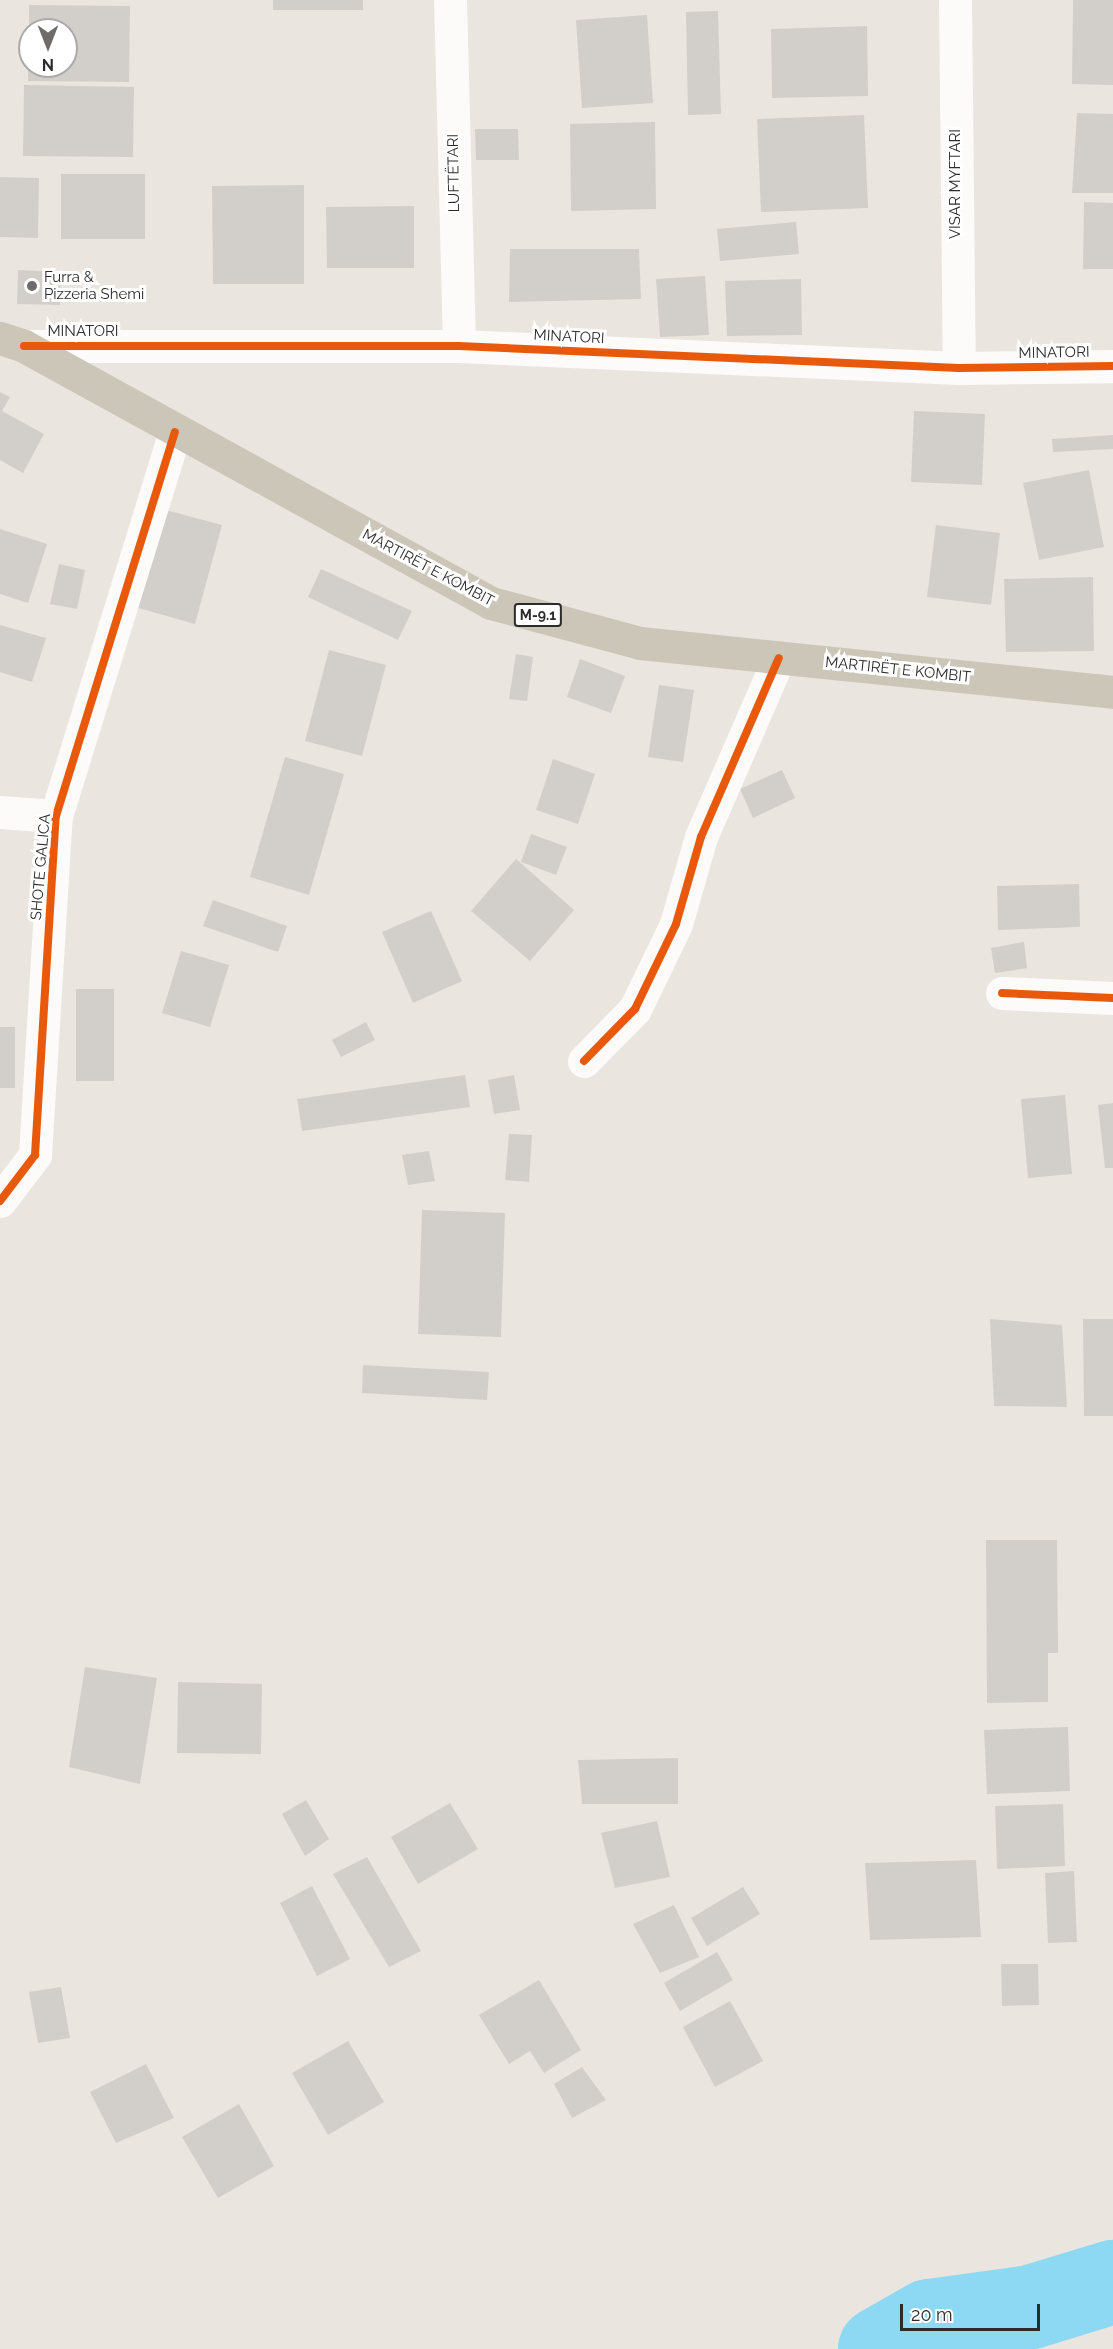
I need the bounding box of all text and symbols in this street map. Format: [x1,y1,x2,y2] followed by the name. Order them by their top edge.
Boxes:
[18,18,78,78] north arrow
[42,55,54,74] text: N
[947,129,965,239] street label: VISAR MYFTARI
[444,134,464,212] street label: LUFTËTARI
[44,268,144,303] place label: Furra & Pizzeria Shemi
[25,279,39,293] marker: Furra & Pizzeria Shemi
[47,323,119,341] street label: MINATORI
[533,326,605,348] street label: MINATORI
[1018,343,1090,363] street label: MINATORI
[359,526,497,610] street label: MARTIRËT E KOMBIT
[512,604,564,626] road number: M-9.1
[824,653,972,687] street label: MARTIRËT E KOMBIT
[27,813,55,921] street label: SHOTE GALICA
[903,2292,1042,2330] scale bar
[911,2304,953,2325] text: 20 m

